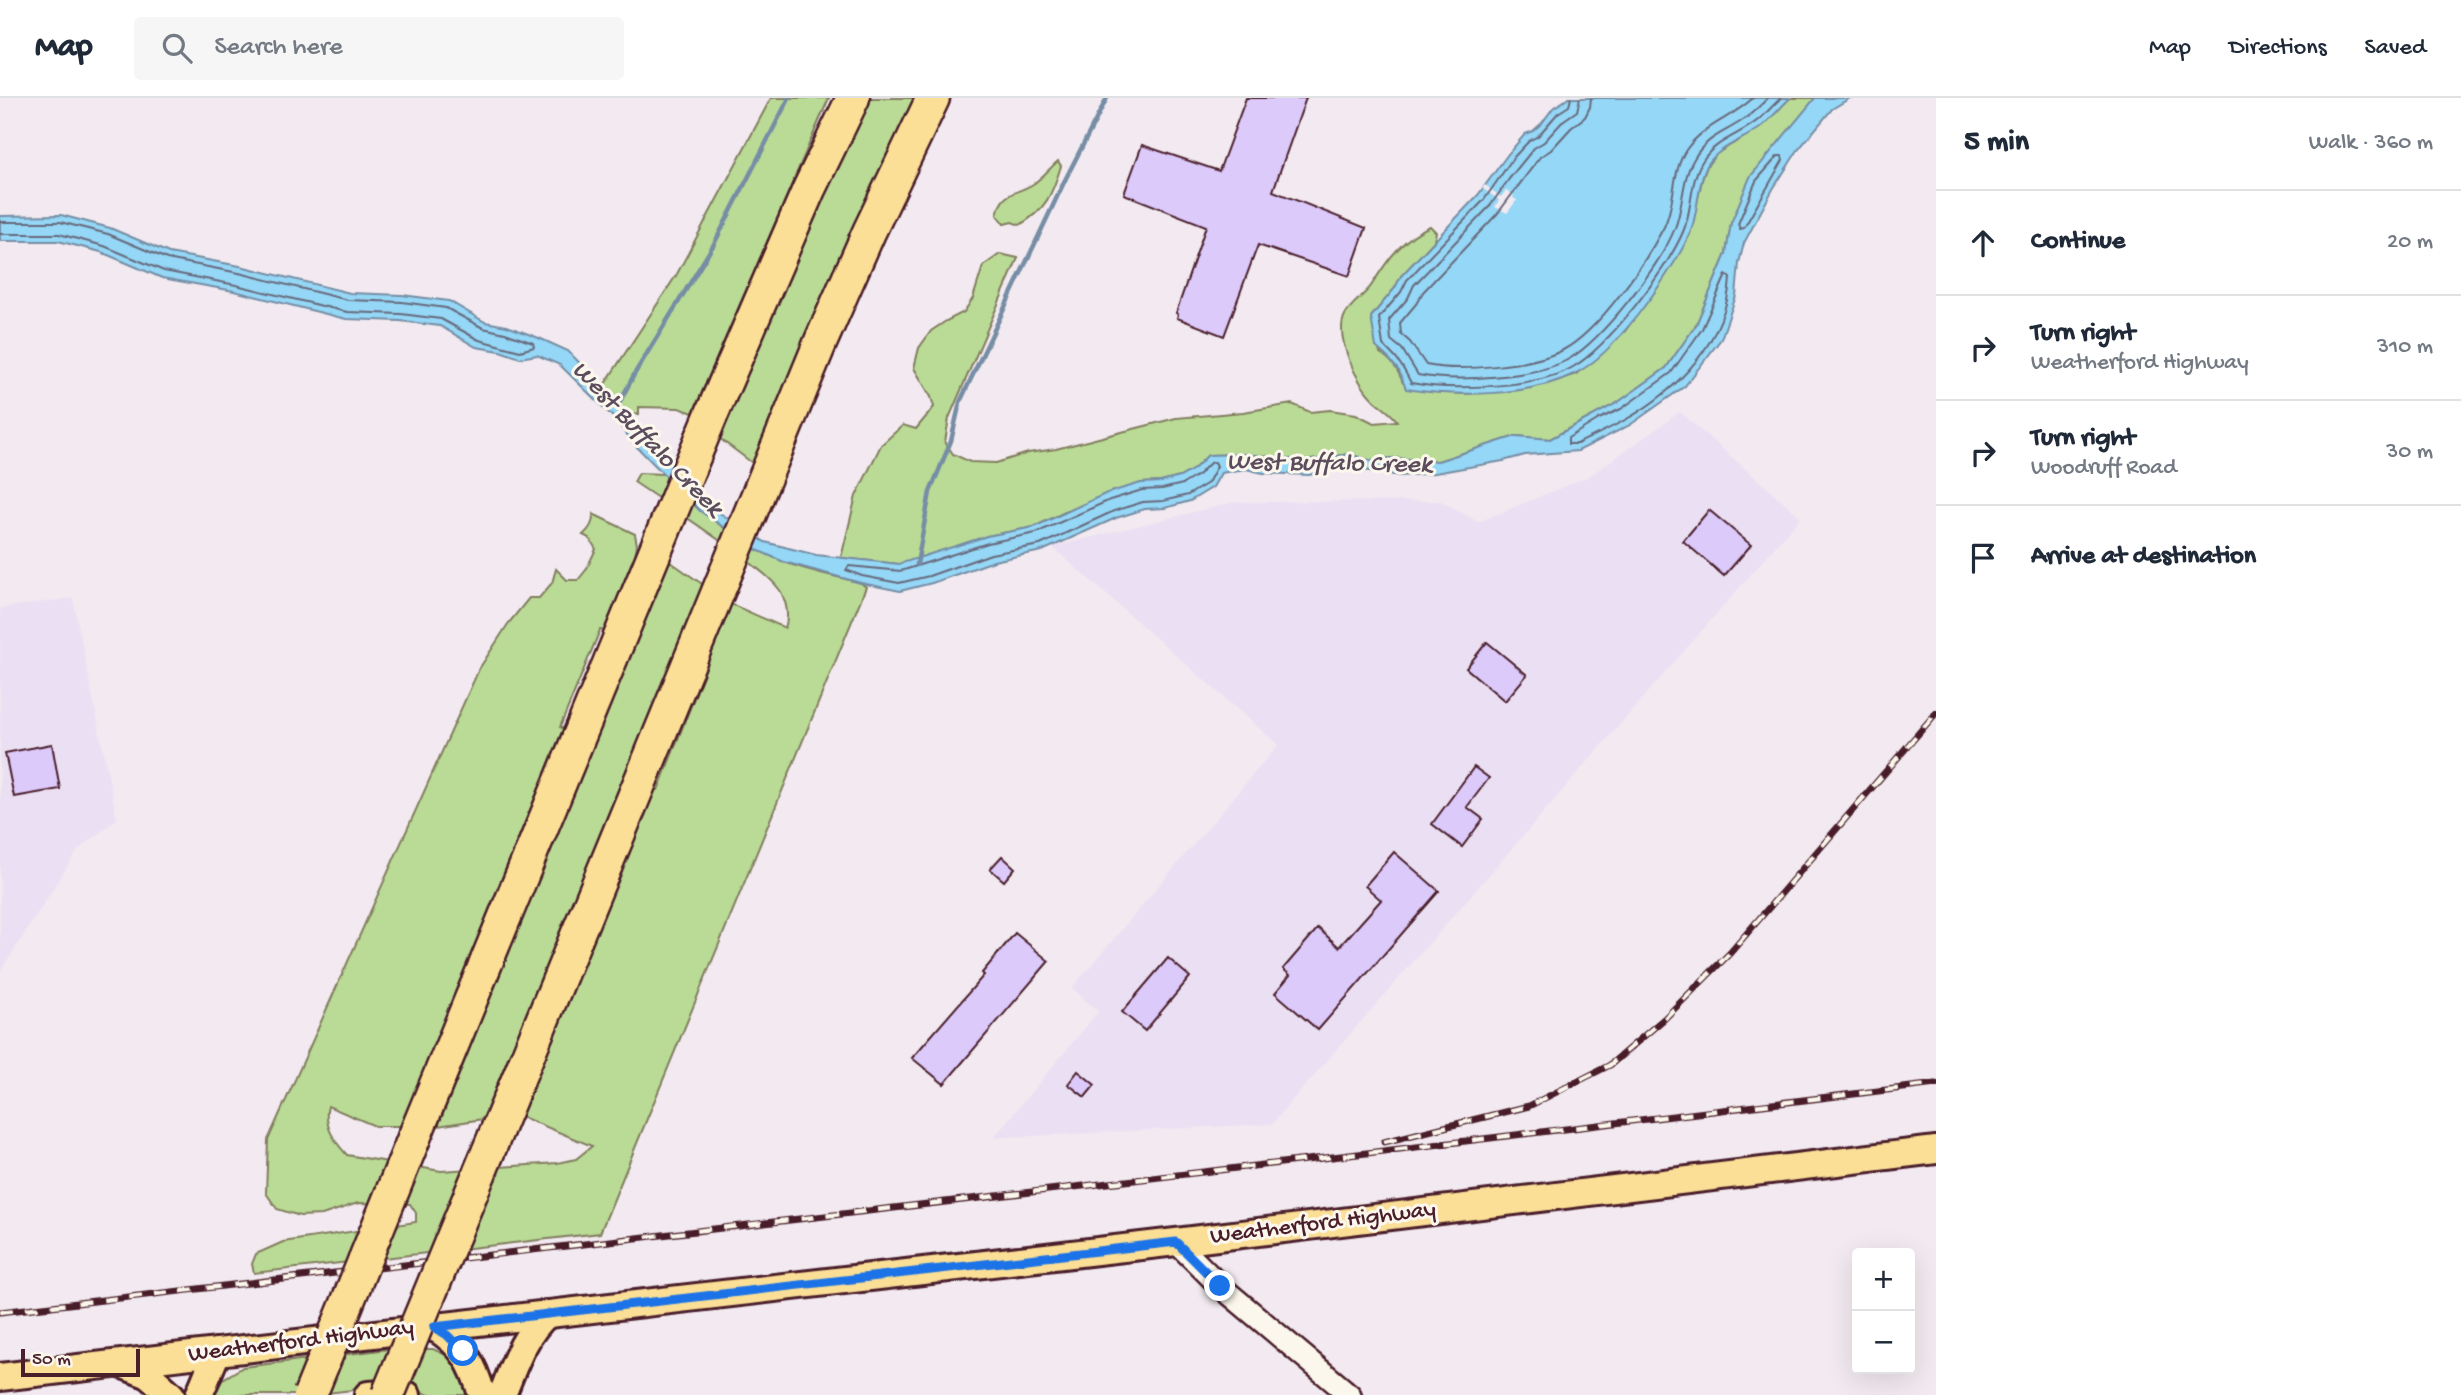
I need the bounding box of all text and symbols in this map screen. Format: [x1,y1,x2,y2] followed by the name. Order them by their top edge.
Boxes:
[134,17,624,80] search box
[35,29,92,67] text: Map
[158,29,196,67] icon: search
[214,33,343,64] text: Search here
[2149,34,2191,63] text: Map
[2229,34,2327,63] text: Directions
[2365,34,2426,63] text: Saved
[1964,126,2029,161] text: 5 min
[2309,130,2433,157] text: Walk · 360 m
[1964,224,2002,262] icon: ahead
[2031,227,2125,258] text: Continue
[2387,229,2433,256] text: 20 m
[2031,319,2135,350] text: Turn right
[1964,329,2002,367] icon: right
[2377,334,2433,361] text: 310 m
[2031,350,2248,377] text: Weatherford Highway
[564,356,730,526] water label: West Buffalo Creek
[2031,424,2135,455] text: Turn right
[1964,434,2002,472] icon: right
[2386,439,2433,466] text: 30 m
[1226,448,1434,482] water label: West Buffalo Creek
[2031,455,2177,482] text: Woodruff Road
[1964,539,2002,577] icon: arrive
[2031,542,2256,573] text: Arrive at destination
[1209,1196,1438,1252] street label: Weatherford Highway
[1852,1248,1915,1374] map controls
[1852,1248,1915,1311] button: +
[1204,1270,1235,1301] route end
[1852,1311,1915,1374] button: −
[187,1314,416,1370] street label: Weatherford Highway
[447,1335,478,1366] route start
[21,1346,140,1378] scale bar
[32,1349,71,1372] text: 50 m

